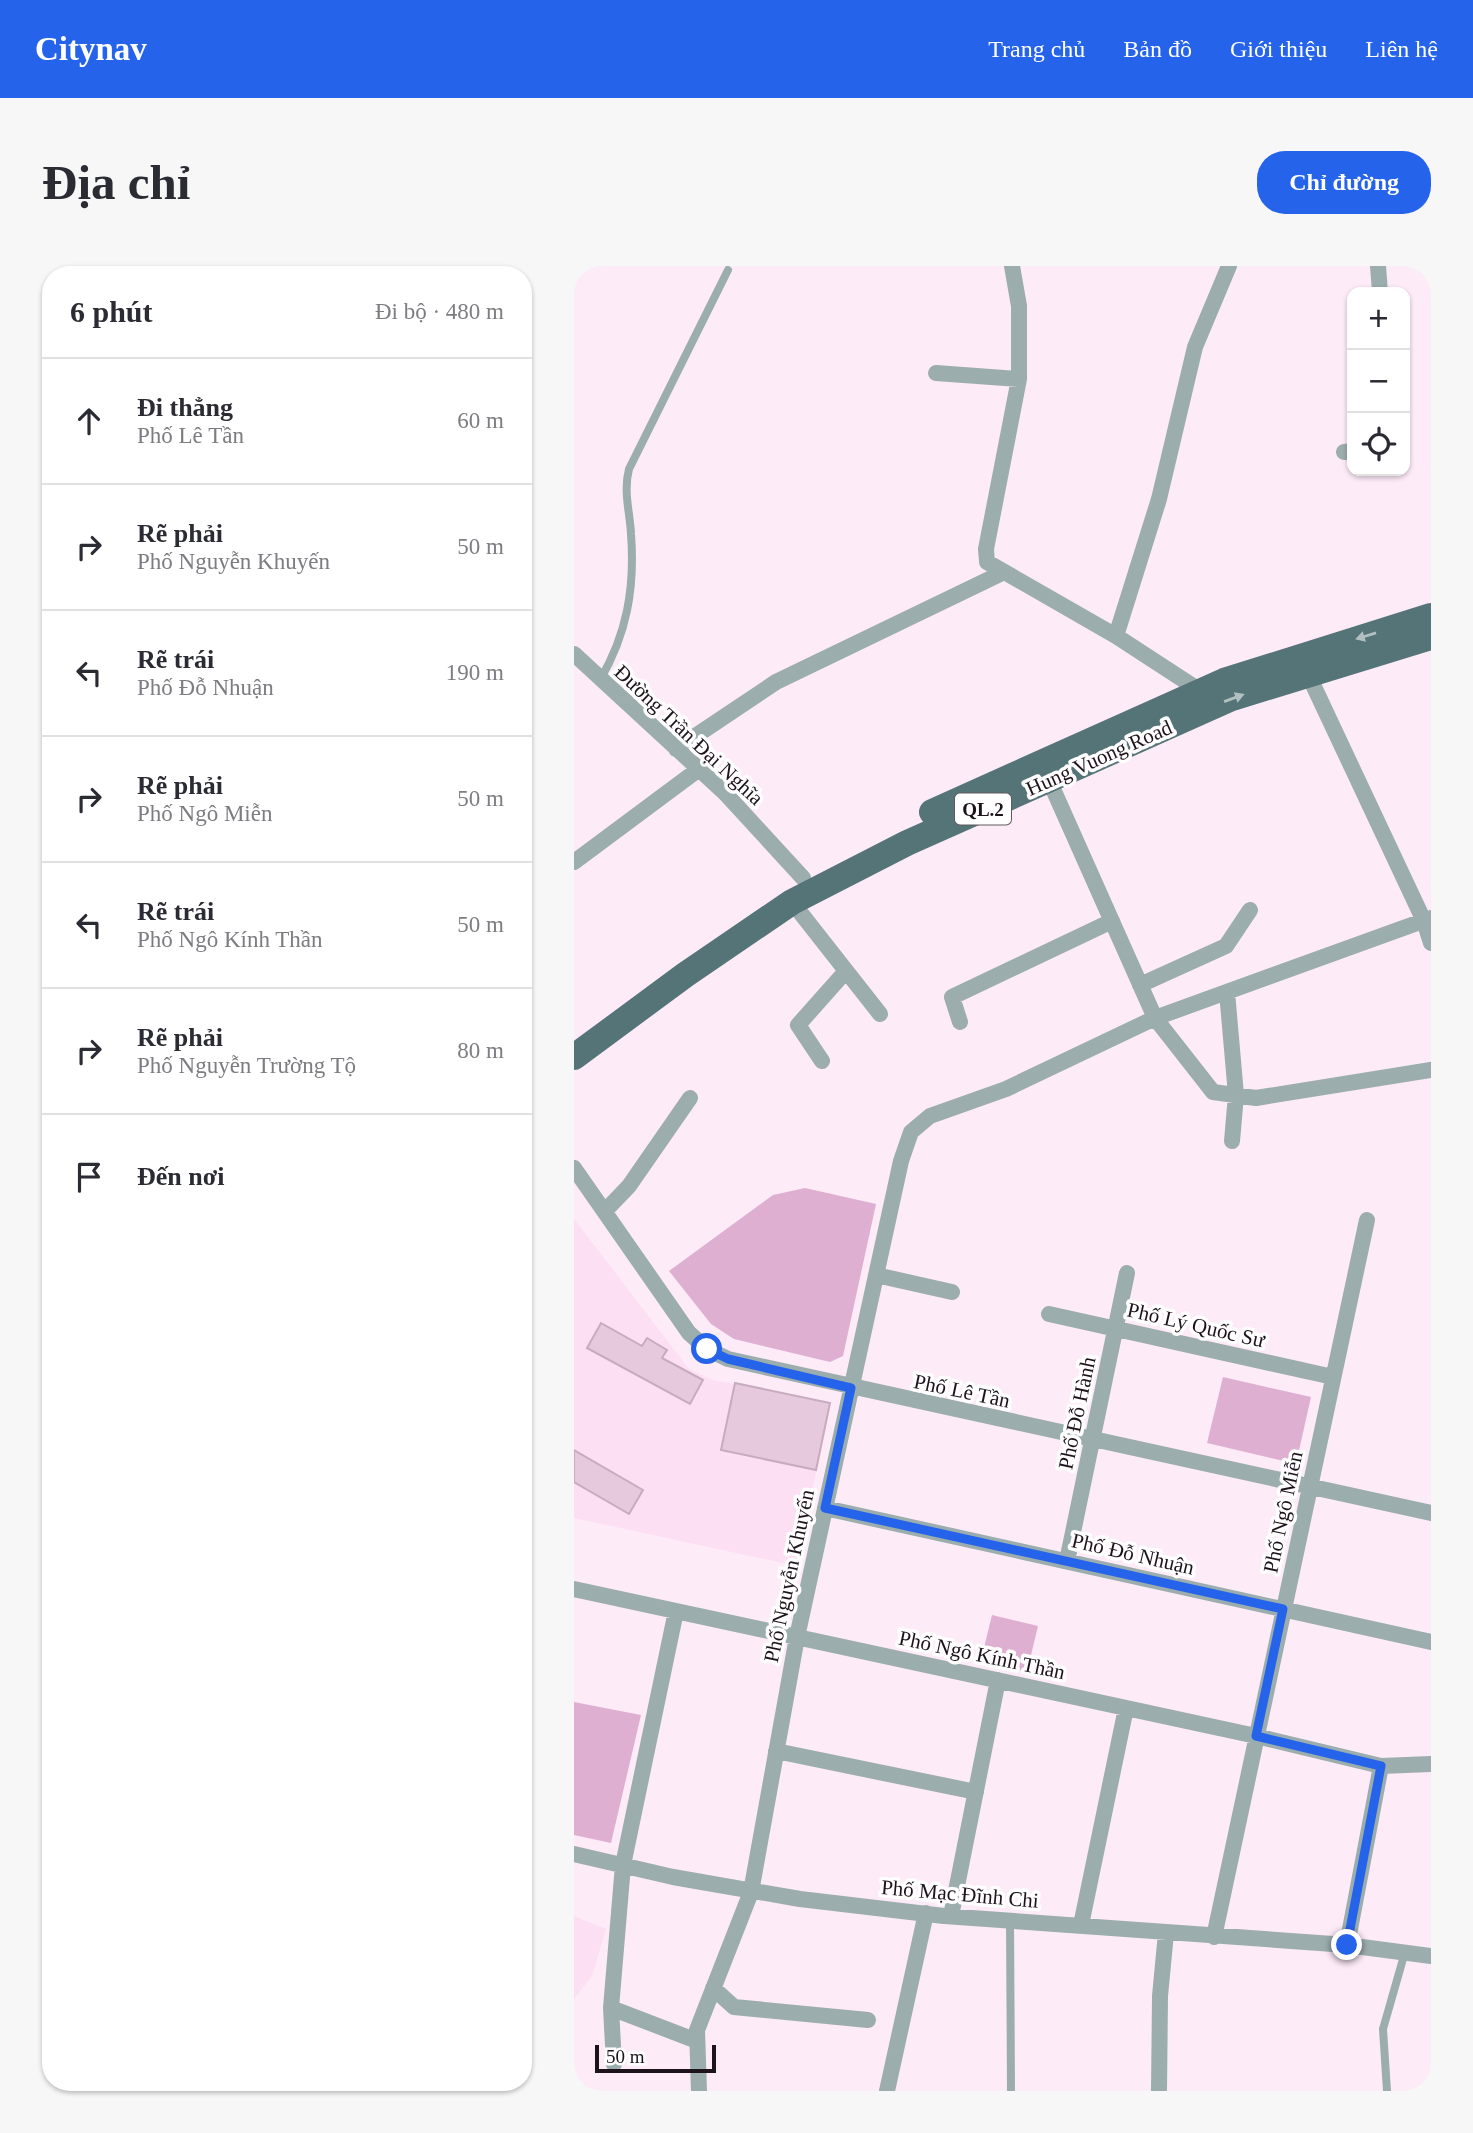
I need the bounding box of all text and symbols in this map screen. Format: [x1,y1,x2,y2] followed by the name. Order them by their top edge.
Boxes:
[35,31,147,67] text: Citynav
[988,36,1085,62] text: Trang chủ
[1123,36,1192,62] text: Bản đồ
[1230,36,1327,62] text: Giới thiệu
[1365,36,1438,62] text: Liên hệ
[1257,151,1431,214] button: Chỉ đường
[42,155,190,210] text: Địa chỉ
[1347,287,1410,476] map controls
[1347,287,1410,350] button: +
[70,295,153,328] text: 6 phút
[375,299,504,324] text: Đi bộ · 480 m
[1347,350,1410,413] button: −
[137,393,233,422] text: Đi thẳng
[70,402,108,440] icon: ahead
[457,408,504,433] text: 60 m
[1347,413,1410,476] button: locate
[137,423,244,448] text: Phố Lê Tần
[137,519,223,548] text: Rẽ phải
[70,528,108,566] icon: right
[457,534,504,559] text: 50 m
[137,549,330,574] text: Phố Nguyễn Khuyến
[1355,632,1376,642] one-way arrow
[137,645,214,674] text: Rẽ trái
[70,654,108,692] icon: left
[446,660,504,685] text: 190 m
[610,660,769,811] street label: Đường Trần Đại Nghĩa
[137,675,274,700] text: Phố Đỗ Nhuận
[1223,692,1244,703] one-way arrow
[1022,715,1176,801] street label: Hung Vuong Road
[137,771,223,800] text: Rẽ phải
[70,780,108,818] icon: right
[457,786,504,811] text: 50 m
[955,794,1011,824] road number: QL.2
[137,801,272,826] text: Phố Ngô Miễn
[137,897,214,926] text: Rẽ trái
[70,906,108,944] icon: left
[457,912,504,937] text: 50 m
[137,927,323,952] text: Phố Ngô Kính Thần
[137,1023,223,1052] text: Rẽ phải
[70,1032,108,1070] icon: right
[457,1038,504,1063] text: 80 m
[137,1053,356,1078] text: Phố Nguyễn Trường Tộ
[70,1158,108,1196] icon: arrive
[137,1162,224,1191] text: Đến nơi
[1125,1298,1268,1353] street label: Phố Lý Quốc Sư
[691,1333,722,1364] route start
[1053,1354,1101,1471] street label: Phố Đỗ Hành
[912,1369,1013,1413] street label: Phố Lê Tần
[1258,1449,1308,1575] street label: Phố Ngô Miễn
[759,1487,819,1665] street label: Phố Nguyễn Khuyến
[1069,1528,1197,1580] street label: Phố Đỗ Nhuận
[897,1626,1068,1684] street label: Phố Ngô Kính Thần
[880,1875,1040,1913] street label: Phố Mạc Đĩnh Chi
[1331,1929,1362,1960] route end
[595,2042,716,2074] scale bar
[606,2046,645,2067] text: 50 m

